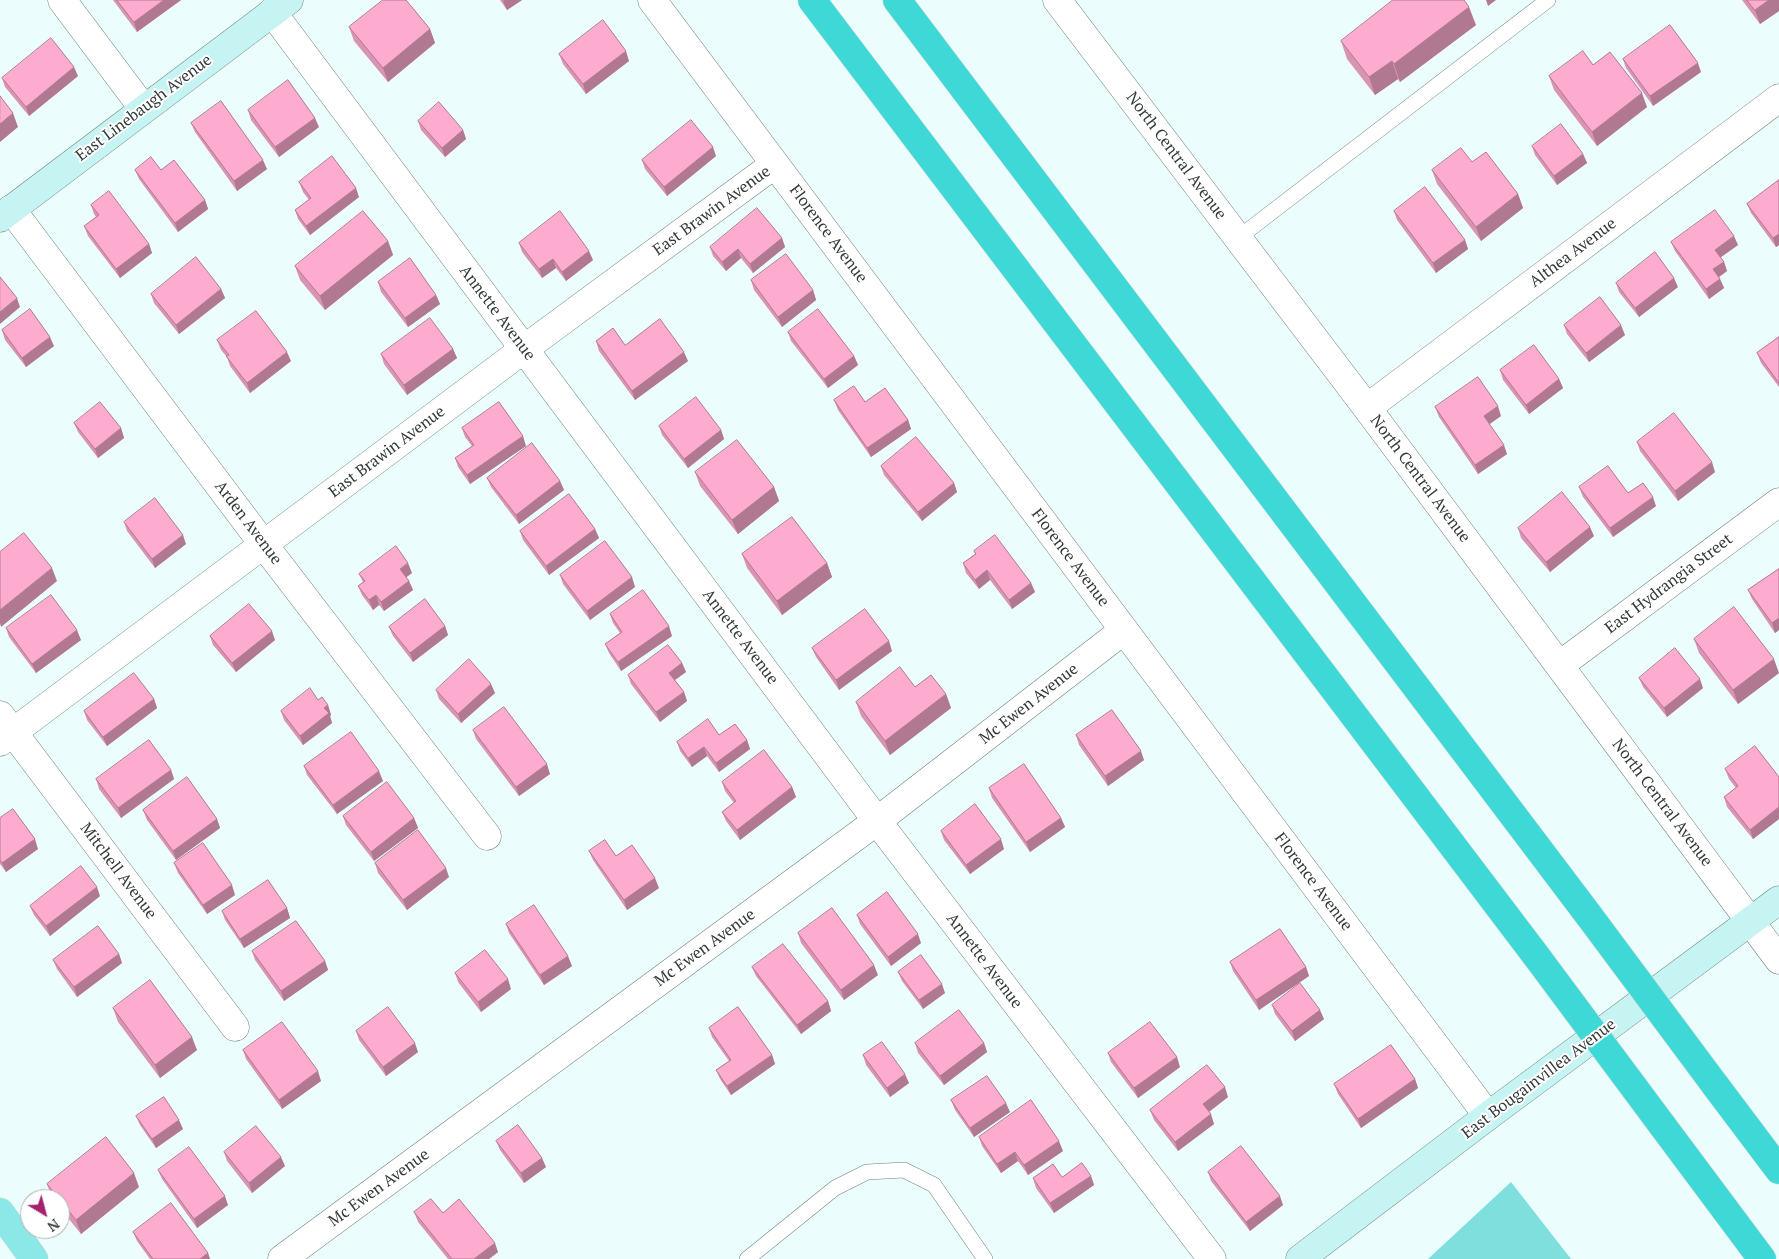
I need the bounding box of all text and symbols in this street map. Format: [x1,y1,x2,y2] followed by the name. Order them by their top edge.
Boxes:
[72,51,216,165] street label: East Linebaugh Avenue
[1122,88,1230,224] street label: North Central Avenue
[650,162,774,260] street label: East Brawin Avenue
[785,181,871,287] street label: Florence Avenue
[1526,214,1620,292] street label: Althea Avenue
[455,262,539,364] street label: Annette Avenue
[325,402,449,502] street label: East Brawin Avenue
[1366,411,1474,547] street label: North Central Avenue
[210,477,286,569] street label: Arden Avenue
[1027,505,1113,611] street label: Florence Avenue
[1602,530,1736,638] street label: East Hydrangia Street
[698,586,782,688] street label: Annette Avenue
[976,660,1082,748] street label: Mc Ewen Avenue
[1608,735,1716,871] street label: North Central Avenue
[76,819,160,923] street label: Mitchell Avenue
[1270,829,1356,935] street label: Florence Avenue
[651,905,759,991] street label: Mc Ewen Avenue
[942,910,1026,1012] street label: Annette Avenue
[1458,1015,1620,1143] street label: East Bougainvillea Avenue
[325,1145,433,1231] street label: Mc Ewen Avenue
[20,1189,70,1239] north arrow
[44,1215,64,1236] text: N

